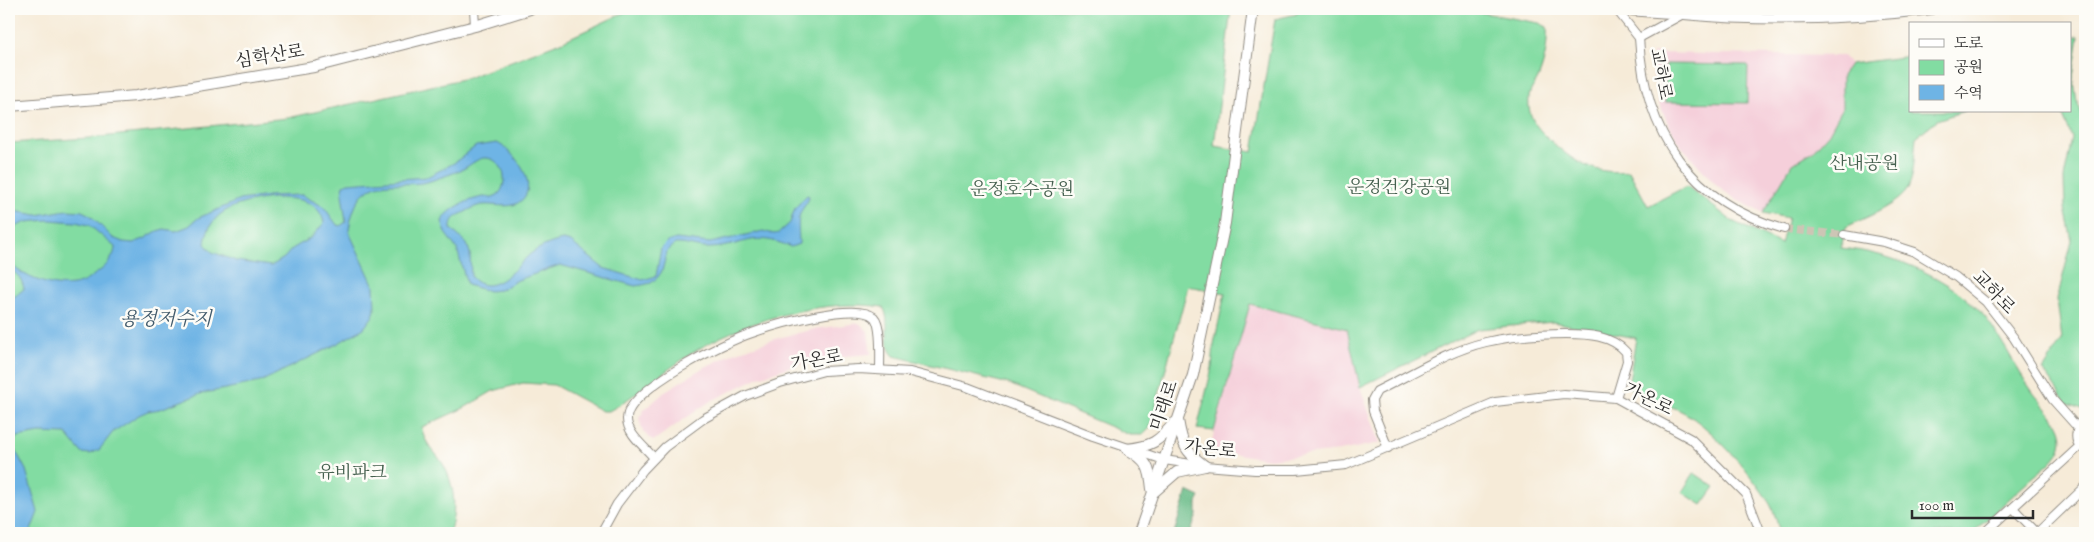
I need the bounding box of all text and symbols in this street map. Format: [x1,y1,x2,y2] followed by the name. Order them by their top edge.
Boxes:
[1909,22,2072,112] legend
[1954,34,1983,53] text: 도로
[234,40,306,74] street label: 심학산로
[1644,46,1676,102] street label: 교하로
[1954,58,1983,77] text: 공원
[1954,84,1983,103] text: 수역
[1829,153,1899,176] park label: 산내공원
[1347,177,1451,200] park label: 운정건강공원
[970,179,1074,202] park label: 운정호수공원
[1967,266,2019,320] street label: 교하로
[120,308,214,332] water label: 용정저수지
[789,345,845,377] street label: 가온로
[1146,378,1184,434] street label: 미래로
[1620,378,1676,422] street label: 가온로
[1183,436,1237,464] street label: 가온로
[317,462,387,485] park label: 유비파크
[1912,487,2033,519] scale bar
[1919,496,1955,515] text: 100 m

